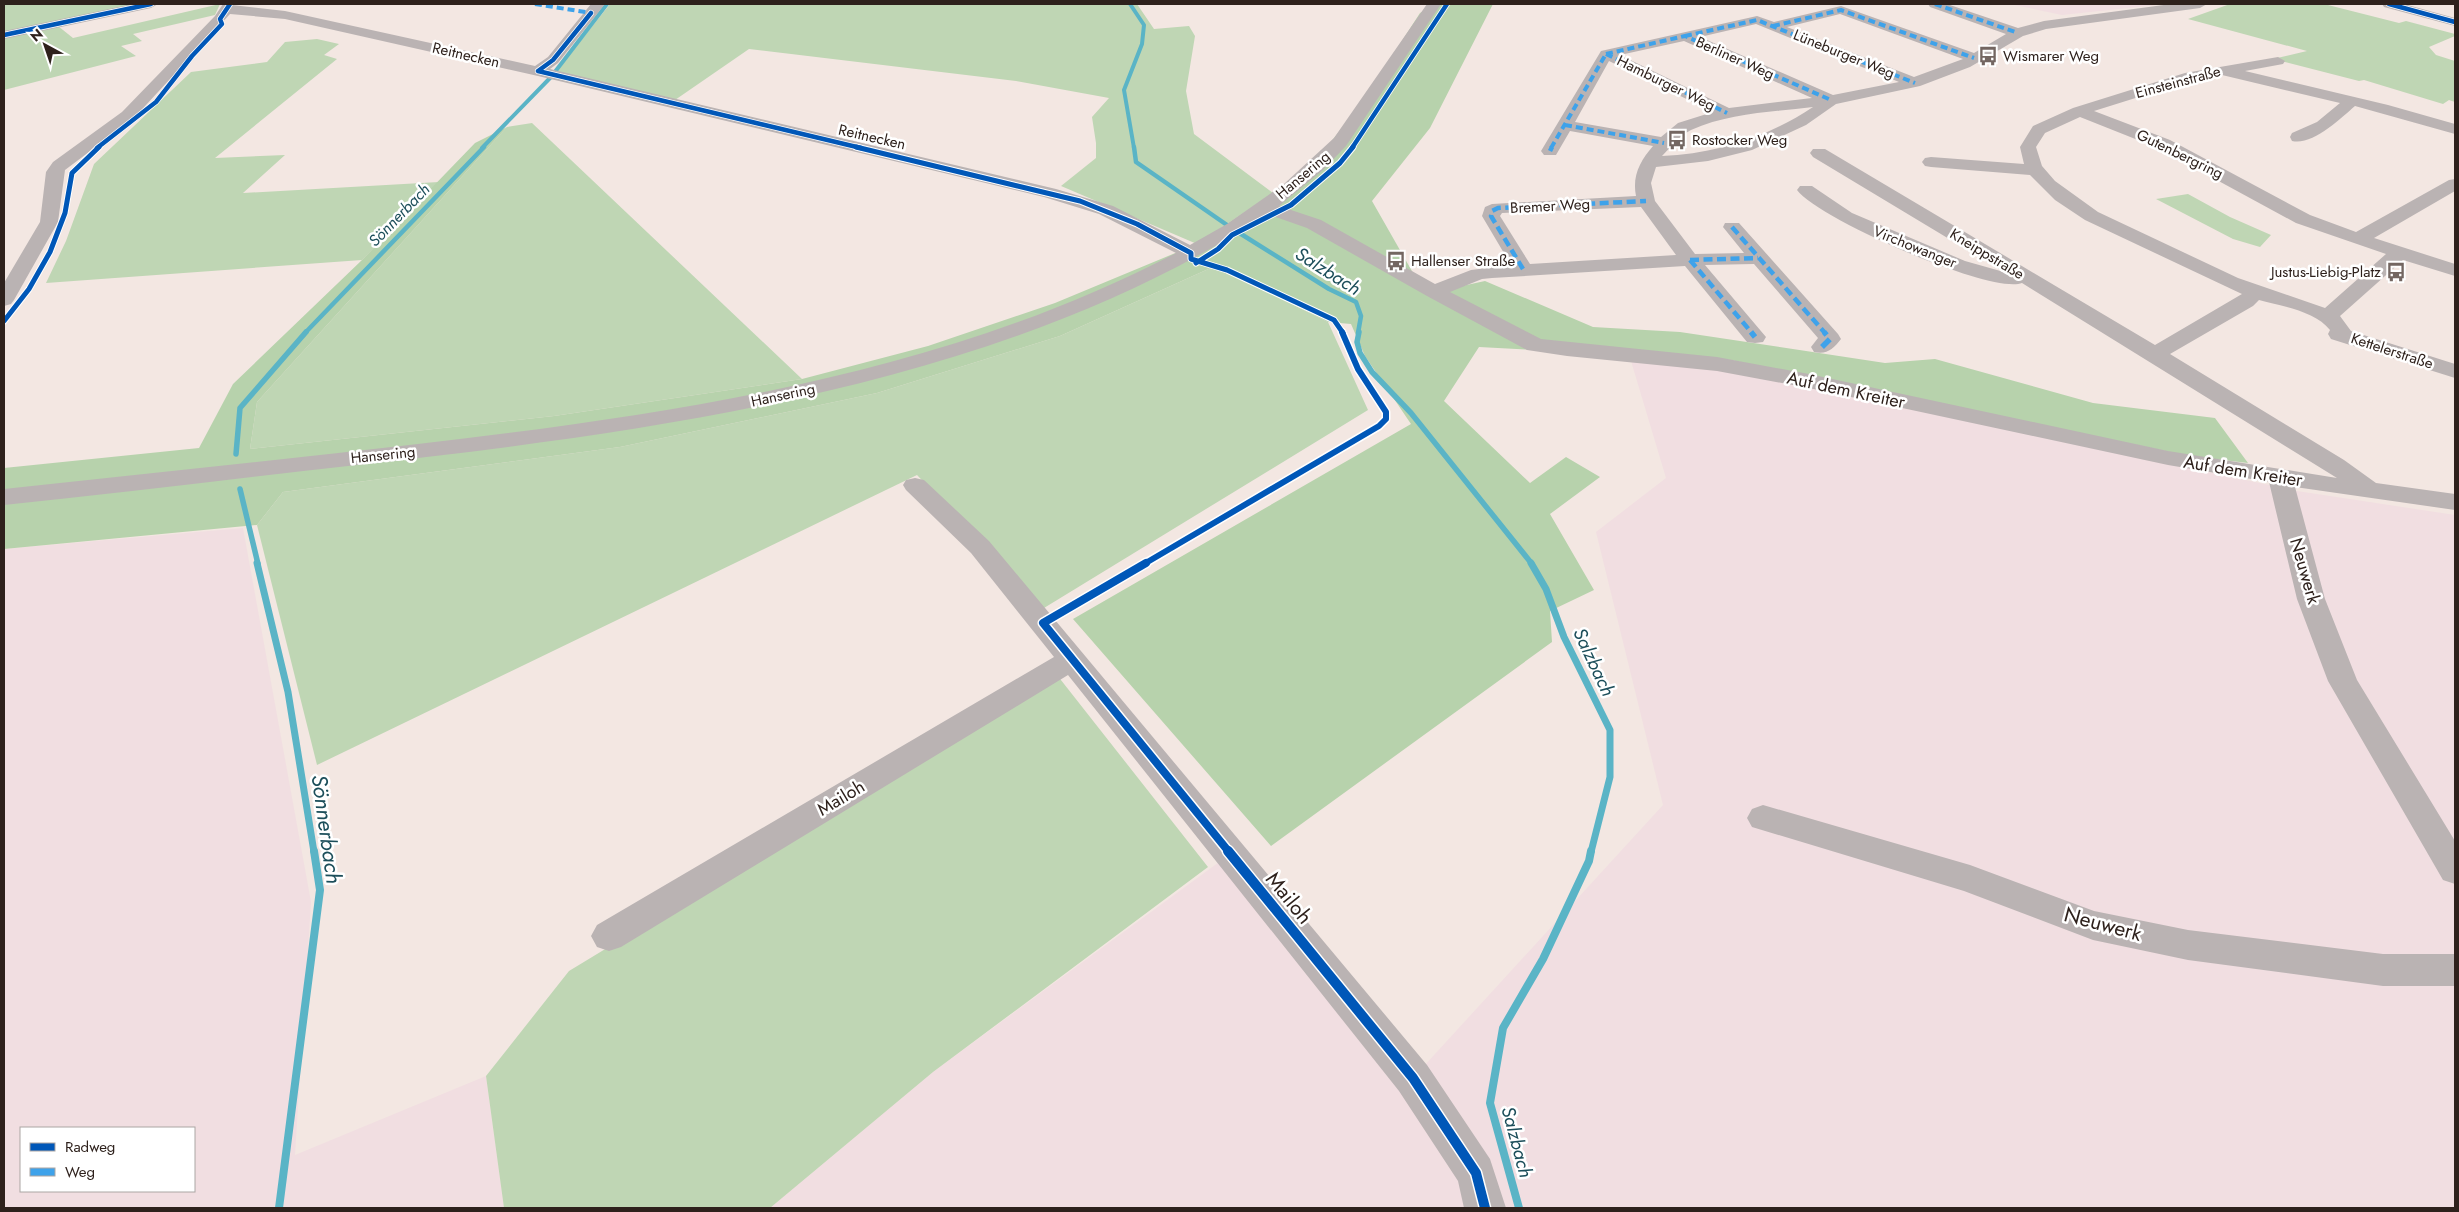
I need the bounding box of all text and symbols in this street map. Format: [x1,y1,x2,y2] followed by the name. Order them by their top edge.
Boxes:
[20,20,70,70] north arrow
[26,24,47,46] text: N
[1790,24,1898,84] street label: Lüneburger Weg
[1692,31,1778,85] street label: Berliner Weg
[430,37,502,73] street label: Reitnecken
[1977,45,1999,67] bus stop icon: Wismarer Weg
[2003,45,2099,67] place label: Wismarer Weg
[1613,50,1719,116] street label: Hamburger Weg
[2133,60,2223,104] street label: Einsteinstraße
[836,119,908,155] street label: Reitnecken
[2133,124,2227,184] street label: Gutenbergring
[1666,129,1688,151] bus stop icon: Rostocker Weg
[1692,129,1787,151] place label: Rostocker Weg
[1271,146,1335,204] street label: Hansering
[363,178,435,252] water label: Sönnerbach
[1509,193,1591,219] street label: Bremer Weg
[1870,220,1961,274] street label: Virchowanger
[1946,223,2029,285] street label: Kneippstraße
[1290,240,1366,302] water label: Salzbach
[1385,250,1407,272] bus stop icon: Hallenser Straße
[1411,250,1516,272] place label: Hallenser Straße
[2269,261,2381,283] place label: Justus-Liebig-Platz
[2385,261,2407,283] bus stop icon: Justus-Liebig-Platz
[2348,327,2436,375] street label: Kettelerstraße
[1784,365,1908,415] street label: Auf dem Kreiter
[749,377,817,413] street label: Hansering
[349,441,417,469] street label: Hansering
[2182,449,2305,493] street label: Auf dem Kreiter
[2283,535,2327,607] street label: Neuwerk
[1566,623,1622,701] water label: Salzbach
[304,772,350,886] water label: Sönnerbach
[812,774,870,822] street label: Mailoh
[1258,865,1320,931] street label: Mailoh
[2061,899,2146,949] street label: Neuwerk
[1495,1103,1539,1181] water label: Salzbach
[20,1127,195,1192] legend
[65,1136,115,1158] text: Radweg
[65,1161,95,1183] text: Weg

